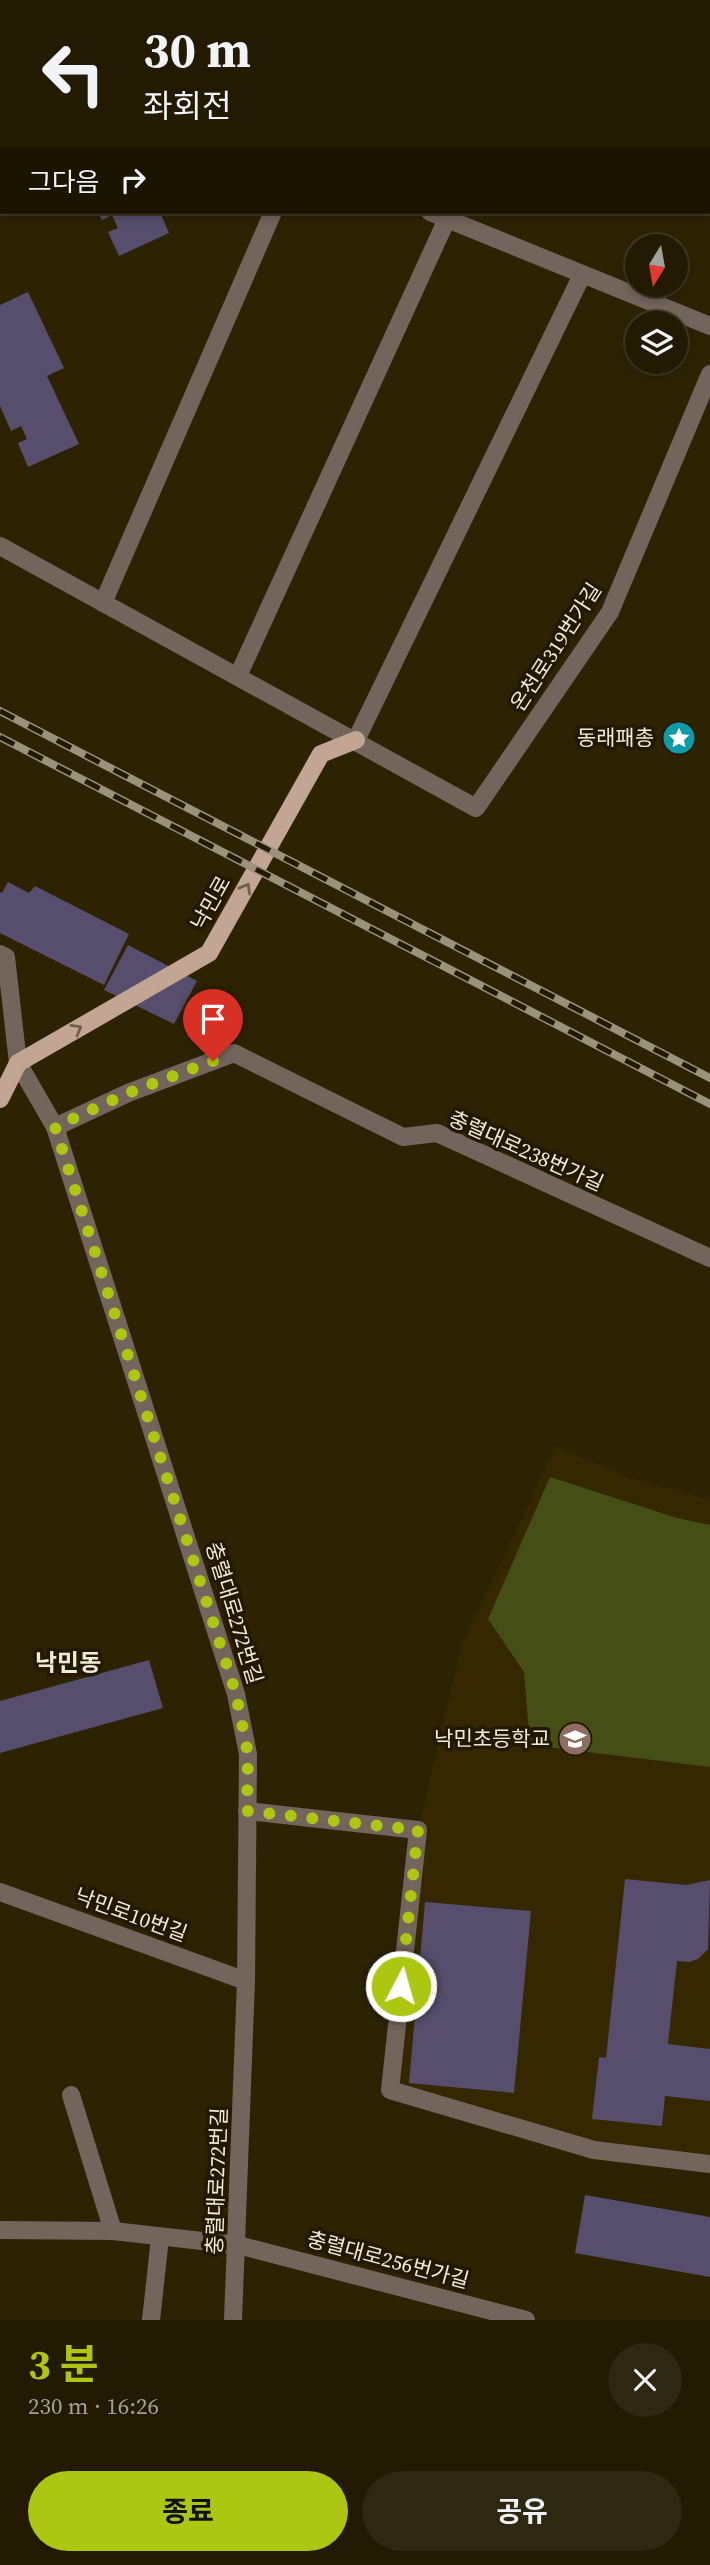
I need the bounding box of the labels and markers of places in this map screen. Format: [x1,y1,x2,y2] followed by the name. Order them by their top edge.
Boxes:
[660,719,698,757] place icon: 동래패총
[577,723,654,752] place label: 동래패총
[183,989,243,1061] pin
[556,1720,594,1758] school or university icon: 낙민초등학교
[434,1724,550,1753] place label: 낙민초등학교

